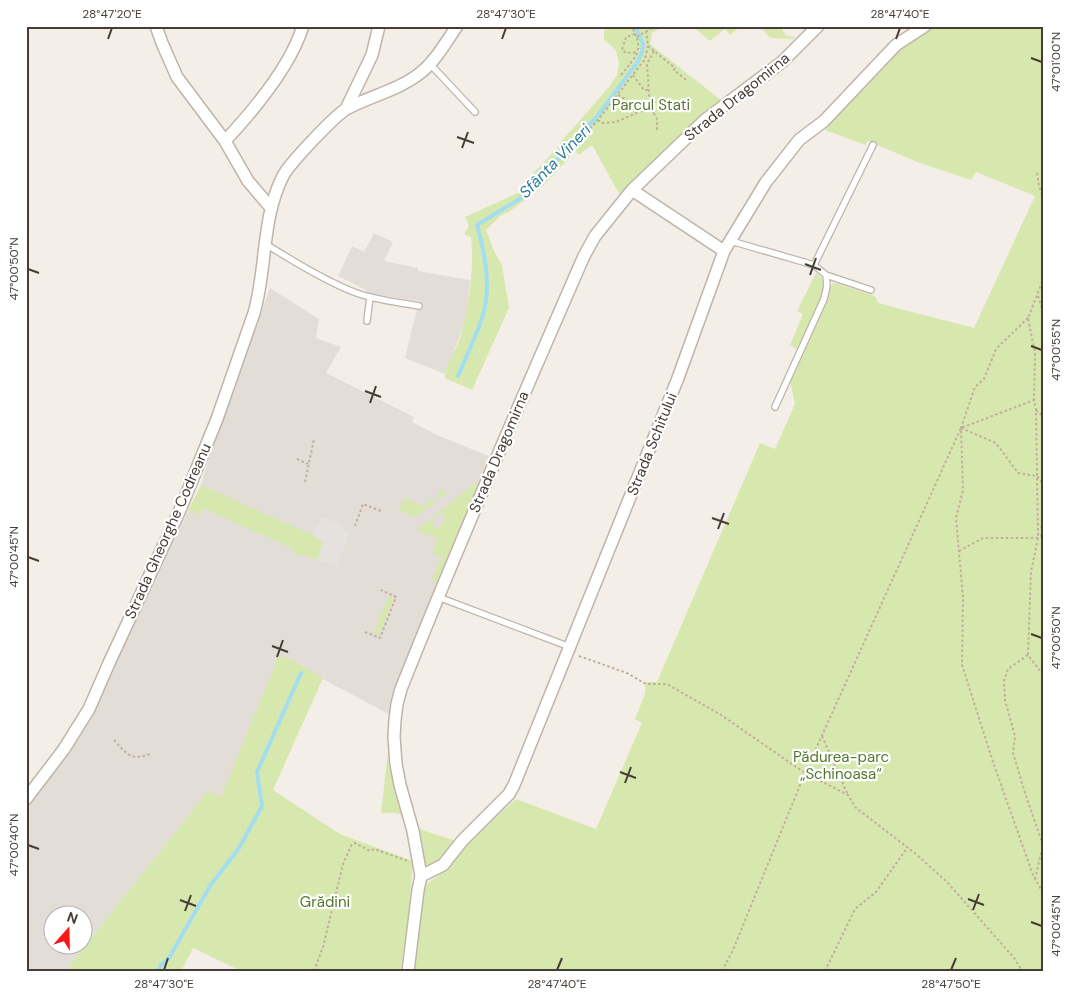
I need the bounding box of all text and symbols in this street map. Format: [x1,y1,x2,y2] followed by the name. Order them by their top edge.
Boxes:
[82,6,142,22] text: 28°47'20"E
[476,6,536,22] text: 28°47'30"E
[870,6,930,22] text: 28°47'40"E
[1048,32,1064,92] text: 47°01'00"N
[680,48,794,146] street label: Strada Dragomirna
[612,95,690,115] park label: Parcul Stati
[515,119,596,202] water label: Sfânta Vineri
[6,237,22,301] text: 47°00'50"N
[1048,319,1064,381] text: 47°00'55"N
[464,388,534,516] street label: Strada Dragomirna
[622,390,682,498] street label: Strada Schitului
[120,440,216,622] street label: Strada Gheorghe Codreanu
[6,526,22,588] text: 47°00'45"N
[1048,606,1064,670] text: 47°00'50"N
[793,747,889,784] park label: Pădurea-parc „Schinoasa“
[6,814,22,876] text: 47°00'40"N
[300,892,350,912] park label: Grădini
[1048,895,1064,957] text: 47°00'45"N
[42,904,92,954] north arrow
[65,908,80,928] text: N
[134,976,194,992] text: 28°47'30"E
[527,976,587,992] text: 28°47'40"E
[921,976,981,992] text: 28°47'50"E

